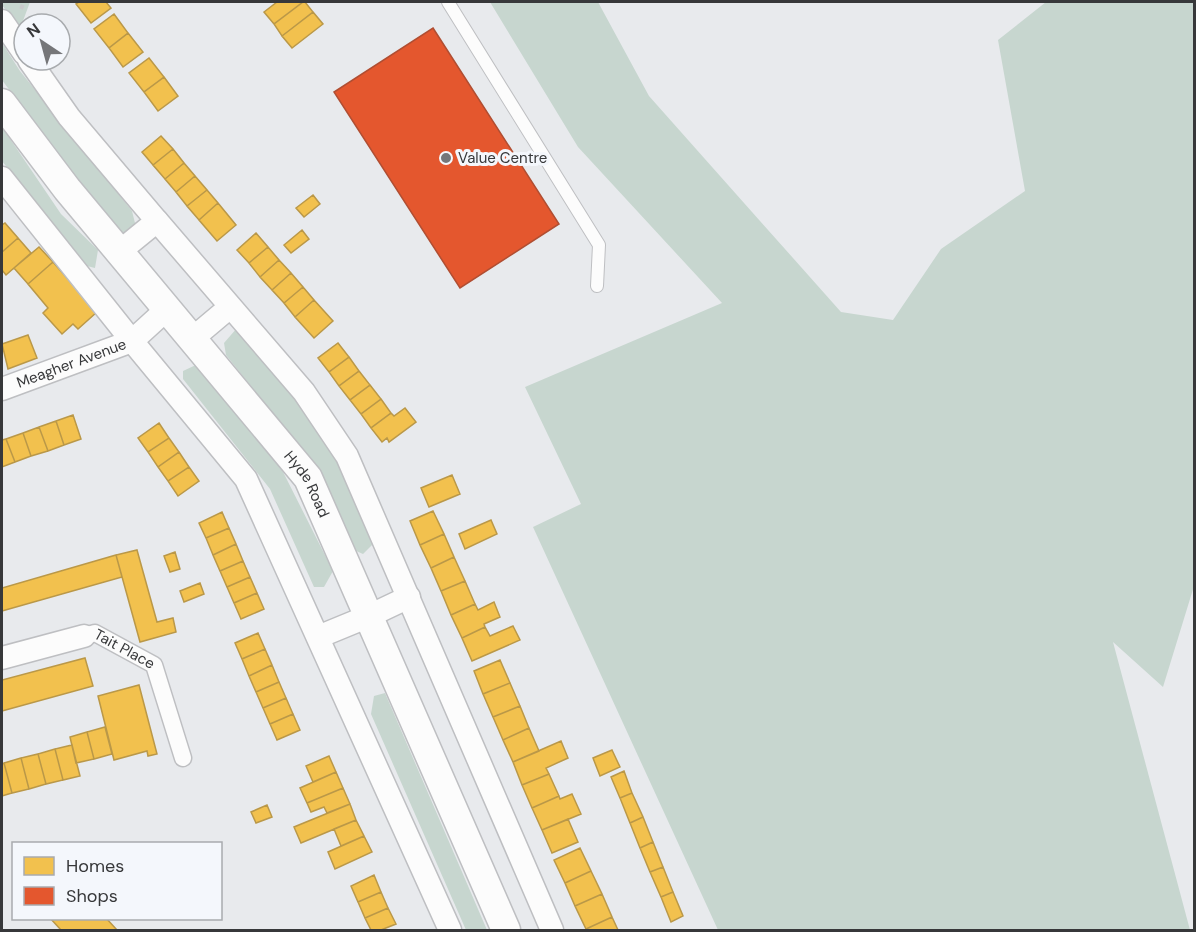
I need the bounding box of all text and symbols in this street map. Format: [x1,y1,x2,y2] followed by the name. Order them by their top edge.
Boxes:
[12,12,72,72] north arrow
[23,18,44,42] text: N
[458,148,547,168] place label: Value Centre
[439,151,453,165] marker: Value Centre
[14,334,129,393] street label: Meagher Avenue
[280,447,334,521] street label: Hyde Road
[91,624,158,674] street label: Tait Place
[12,842,222,920] legend
[66,854,124,878] text: Homes
[66,884,118,908] text: Shops

